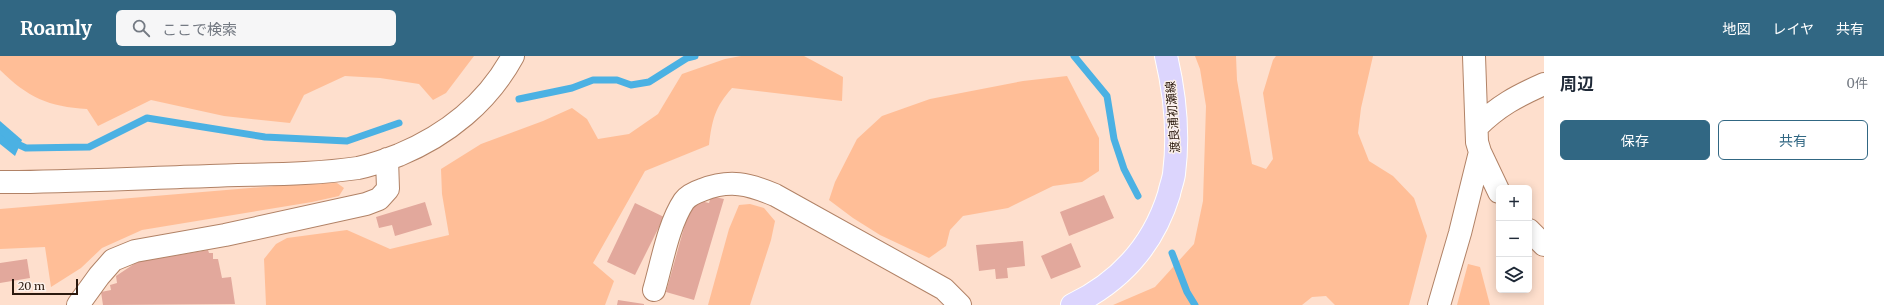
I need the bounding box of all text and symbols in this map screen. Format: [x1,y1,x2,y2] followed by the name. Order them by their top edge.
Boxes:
[116,10,396,46] search box
[20,16,92,40] text: Roamly
[130,17,152,39] icon: search
[162,20,237,39] text: ここで検索
[1722,20,1750,38] text: 地図
[1772,20,1814,38] text: レイヤ
[1836,20,1864,38] text: 共有
[1560,73,1594,95] text: 周辺
[1847,75,1868,92] text: 0件
[1163,81,1182,153] street label: 渡良浦初瀬線
[1560,120,1710,160] button: 保存
[1718,120,1868,160] button: 共有
[1496,185,1532,293] map controls
[1496,185,1532,221] button: +
[1496,221,1532,257] button: −
[1496,257,1532,293] button: layers
[12,277,78,296] scale bar
[18,279,45,293] text: 20 m

